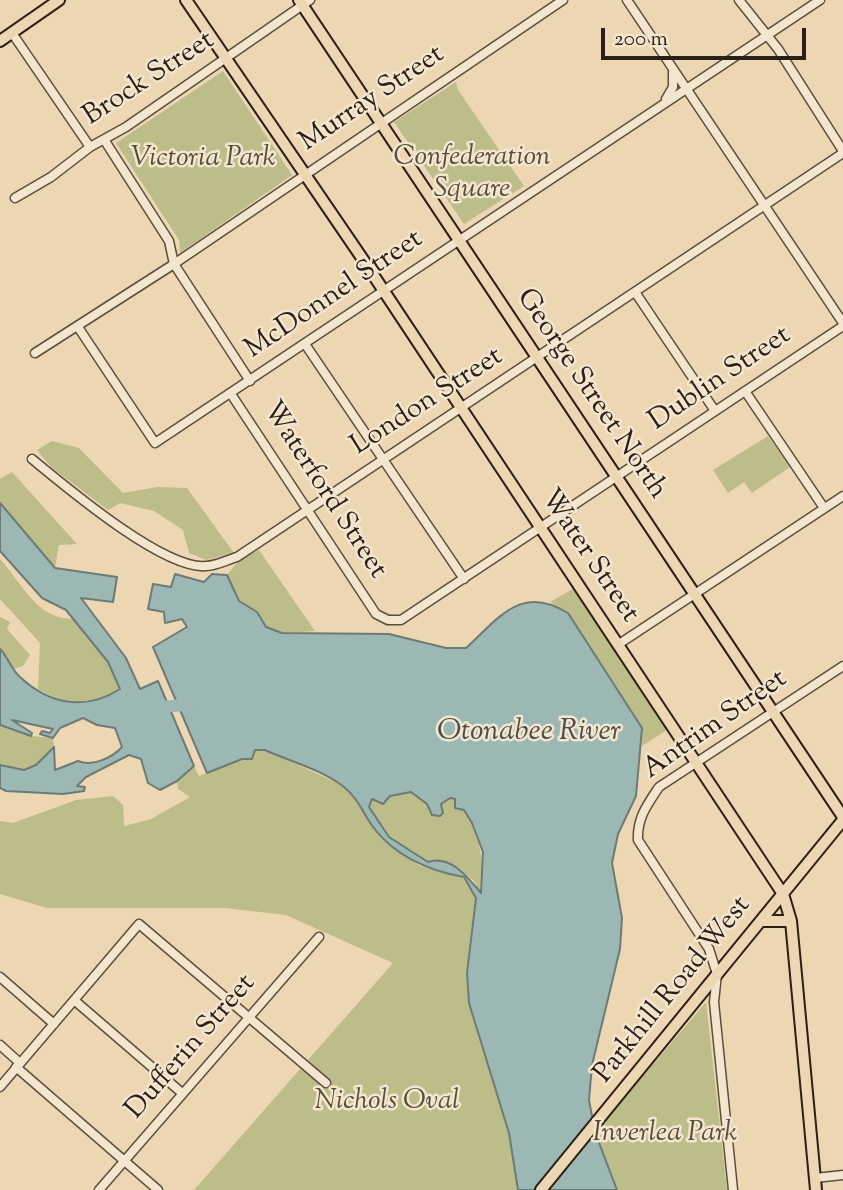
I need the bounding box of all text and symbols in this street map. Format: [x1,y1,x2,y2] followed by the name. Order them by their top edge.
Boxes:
[605,14,810,58] scale bar
[78,25,222,135] street label: Brock Street
[614,25,668,55] text: 200 m
[294,39,452,161] street label: Murray Street
[393,142,551,208] park label: Confederation Square
[131,143,275,177] park label: Victoria Park
[240,224,430,368] street label: McDonnel Street
[507,283,673,507] street label: George Street North
[644,320,798,440] street label: Dublin Street
[346,341,510,465] street label: London Street
[253,396,393,586] street label: Waterford Street
[531,484,645,630] street label: Water Street
[637,664,795,788] street label: Antrim Street
[437,716,621,752] water label: Otonabee River
[588,891,760,1091] street label: Parkhill Road West
[120,969,264,1127] street label: Dufferin Street
[314,1086,460,1120] park label: Nichols Oval
[593,1118,737,1152] park label: Inverlea Park

